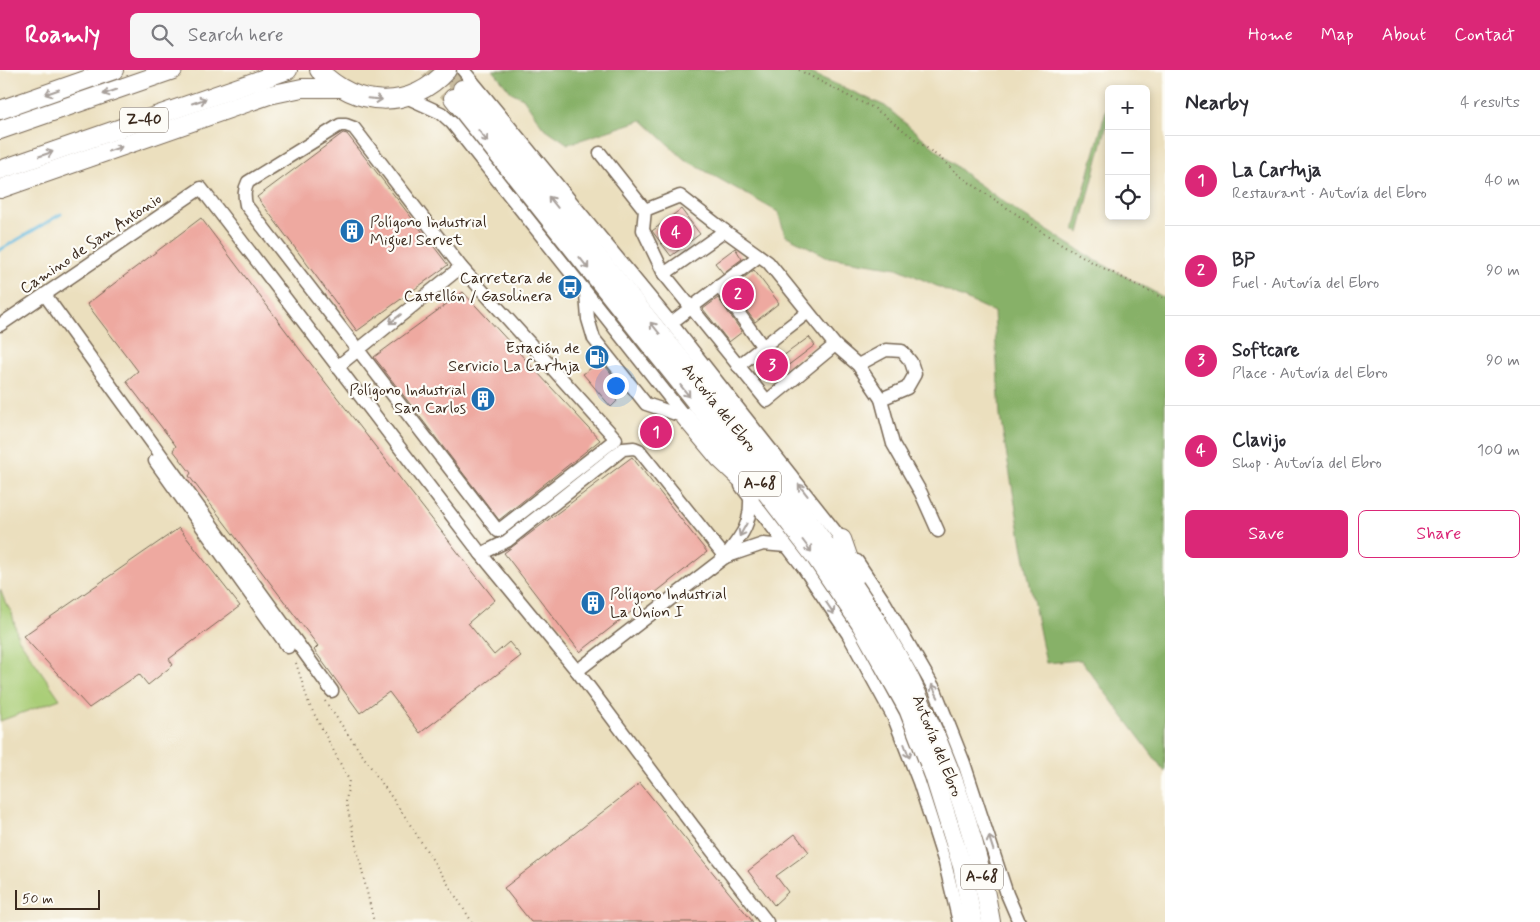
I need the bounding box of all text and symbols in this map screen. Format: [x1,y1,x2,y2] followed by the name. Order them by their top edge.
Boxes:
[130,13,480,58] search box
[25,20,100,51] text: Roamly
[148,21,176,49] icon: search
[188,23,284,48] text: Search here
[1248,23,1293,47] text: Home
[1321,23,1354,47] text: Map
[1382,23,1426,47] text: About
[1454,23,1515,47] text: Contact
[1105,85,1150,220] map controls
[1105,85,1150,130] button: +
[45,88,60,97] one-way arrow
[103,88,119,97] one-way arrow
[1185,89,1249,117] text: Nearby
[1460,92,1520,113] text: 4 results
[367,94,383,104] one-way arrow
[191,96,207,105] one-way arrow
[120,108,168,132] road number: Z-40
[478,129,488,143] one-way arrow
[1105,130,1150,175] button: −
[107,144,122,153] one-way arrow
[38,149,53,158] one-way arrow
[1232,158,1321,183] text: La Cartuja
[1197,170,1205,191] text: 1
[1484,170,1520,191] text: 40 m
[1105,175,1150,220] button: locate
[1232,183,1427,204] text: Restaurant · Autovía del Ebro
[16,189,166,299] street label: Camino de San Antonio
[548,195,559,208] one-way arrow
[370,212,487,252] place label: Polígono Industrial Miguel Servet
[660,213,692,251] pin: 4
[339,218,365,244] building icon: Polígono Industrial Miguel Servet
[1232,248,1255,273] text: BP
[579,257,590,270] one-way arrow
[1197,260,1205,281] text: 2
[1486,260,1520,281] text: 90 m
[404,268,552,307] place label: Carretera de Castellón / Gasolinera
[1232,273,1379,294] text: Fuel · Autovía del Ebro
[557,274,583,300] bus stop icon: Carretera de Castellón / Gasolinera
[722,275,754,313] pin: 2
[388,314,402,324] one-way arrow
[650,322,661,335] one-way arrow
[448,338,580,377] place label: Estación de Servicio La Cartuja
[1232,338,1299,363] text: Softcare
[584,344,610,370] fuel station icon: Estación de Servicio La Cartuja
[756,346,788,384] pin: 3
[1197,350,1205,371] text: 3
[1486,350,1520,371] text: 90 m
[677,359,761,457] street label: Autovía del Ebro
[1232,363,1388,384] text: Place · Autovía del Ebro
[603,373,629,399] your location
[349,380,466,419] place label: Polígono Industrial San Carlos
[680,384,691,397] one-way arrow
[470,386,496,412] building icon: Polígono Industrial San Carlos
[640,413,672,451] pin: 1
[1232,428,1286,453] text: Clavijo
[1196,440,1206,461] text: 4
[1477,440,1520,461] text: 100 m
[1232,453,1382,474] text: Shop · Autovía del Ebro
[739,472,781,496] road number: A-68
[798,484,809,497] one-way arrow
[1185,510,1348,558] button: Save
[1358,510,1520,558] button: Share
[738,522,748,536] one-way arrow
[802,539,812,553] one-way arrow
[610,584,727,623] place label: Polígono Industrial La Union I
[580,590,606,616] building icon: Polígono Industrial La Union I
[825,601,835,615] one-way arrow
[930,684,939,699] one-way arrow
[907,692,967,800] street label: Autovía del Ebro
[903,743,912,758] one-way arrow
[985,836,995,852] one-way arrow
[961,864,1003,890] road number: A-68
[15,887,100,910] scale bar
[22,890,53,908] text: 50 m

